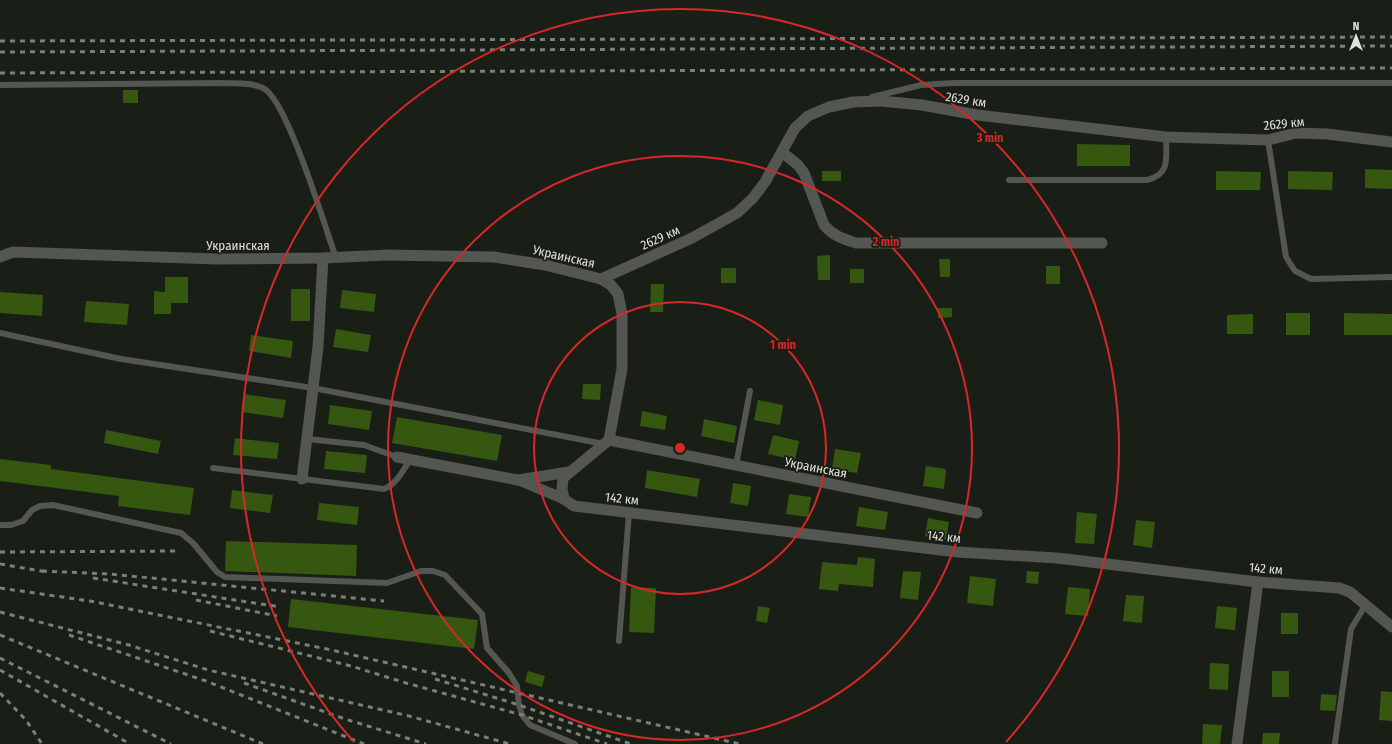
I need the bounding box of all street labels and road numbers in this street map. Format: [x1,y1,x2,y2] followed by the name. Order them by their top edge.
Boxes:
[944,89,987,110] street label: 2629 км
[1263,114,1305,133] street label: 2629 км
[638,222,682,253] street label: 2629 км
[205,238,270,253] street label: Украинская
[530,242,596,271] street label: Украинская
[782,454,848,481] street label: Украинская
[604,489,640,508] street label: 142 км
[926,527,962,546] street label: 142 км
[1248,560,1284,577] street label: 142 км

